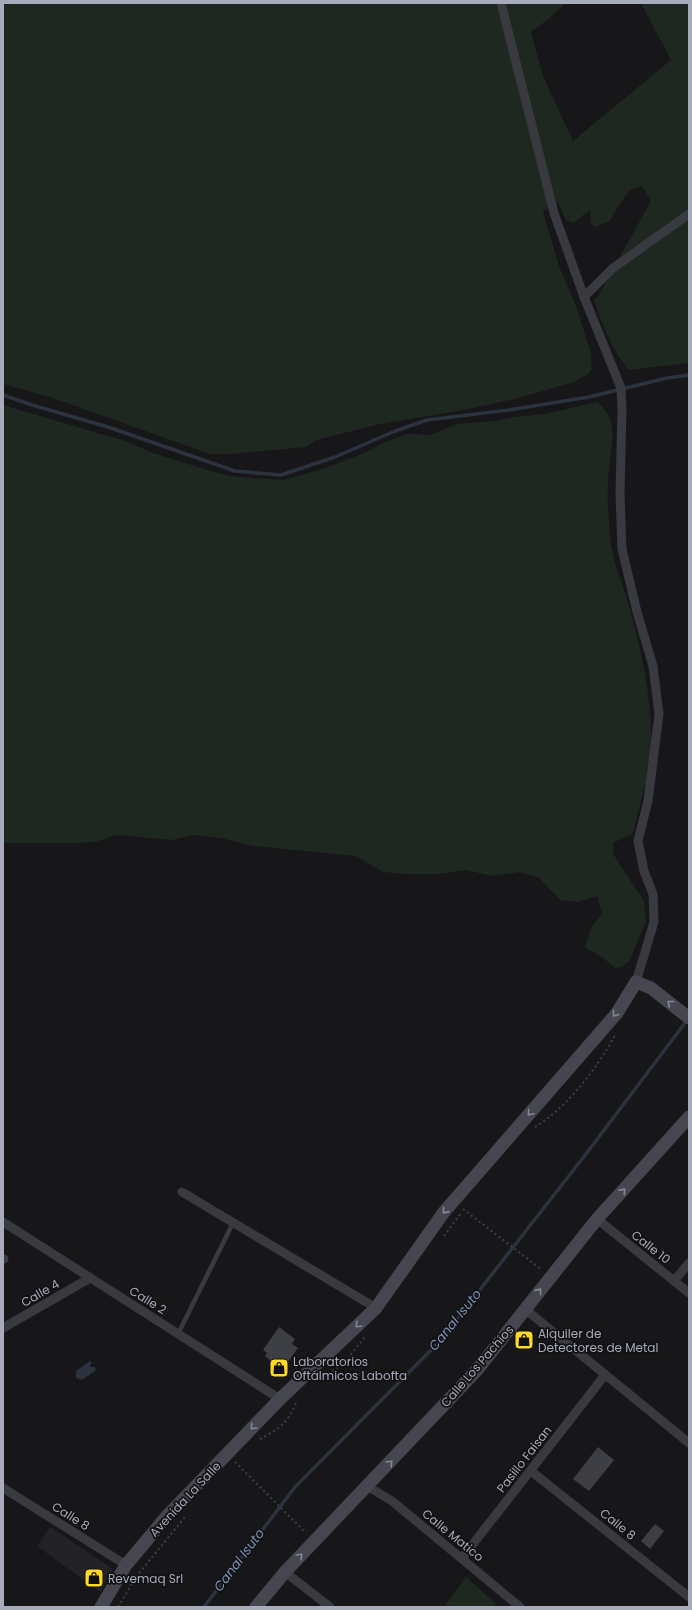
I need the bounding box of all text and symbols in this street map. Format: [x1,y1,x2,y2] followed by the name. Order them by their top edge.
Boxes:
[668,1001,675,1008] one-way arrow
[613,1010,620,1017] one-way arrow
[528,1108,535,1116] one-way arrow
[618,1188,625,1196] one-way arrow
[443,1207,450,1214] one-way arrow
[628,1226,674,1268] street label: Calle 10
[18,1275,63,1311] street label: Calle 4
[126,1282,170,1318] street label: Calle 2
[424,1285,486,1355] water label: Canal Isuto
[535,1288,542,1295] one-way arrow
[355,1320,363,1328] one-way arrow
[437,1321,517,1411] street label: Calle Los Pachíos
[538,1325,658,1356] place label: Alquiler de Detectores de Metal
[513,1329,535,1351] shop icon: Alquiler de Detectores de Metal
[293,1353,407,1384] place label: Laboratorios Oftálmicos Labofta
[268,1357,290,1379] shop icon: Laboratorios Oftálmicos Labofta
[250,1422,258,1430] one-way arrow
[493,1422,555,1496] street label: Pasillo Faisan
[146,1458,224,1540] street label: Avenida La Salle
[385,1460,392,1467] one-way arrow
[49,1498,93,1534] street label: Calle 8
[597,1504,639,1544] street label: Calle 8
[419,1505,488,1565] street label: Calle Matico
[209,1525,269,1595] water label: Canal Isuto
[295,1553,303,1561] one-way arrow
[83,1567,105,1589] shop icon: Revemaq Srl
[108,1570,183,1587] place label: Revemaq Srl

